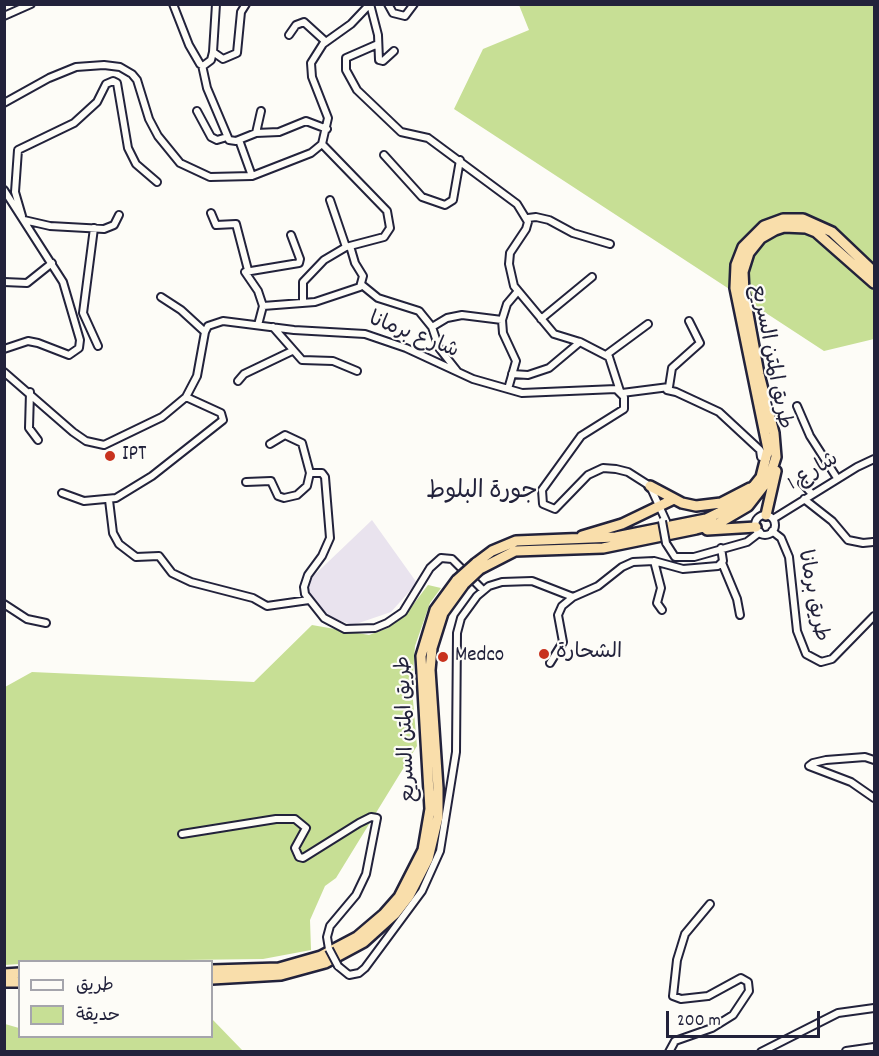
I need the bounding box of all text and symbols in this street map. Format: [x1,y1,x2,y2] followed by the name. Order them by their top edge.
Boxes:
[743,283,795,431] street label: طريق المتن السريع
[365,308,461,366] street label: شارع برمانا
[122,443,146,469] place label: IPT
[784,448,844,498] street label: شارع 1
[103,449,117,463] marker: IPT
[426,480,538,508] district label: جورة البلوط
[790,548,832,644] street label: طريق برمانا
[556,641,622,667] place label: الشحارة
[455,644,504,670] place label: Medco
[537,647,551,661] marker: الشحارة
[436,650,450,664] marker: Medco
[393,655,423,803] street label: طريق المتن السريع
[18,960,213,1038] legend
[76,974,114,999] text: طريق
[669,999,824,1037] scale bar
[76,1004,120,1029] text: حديقة
[677,1009,721,1034] text: 200 m

